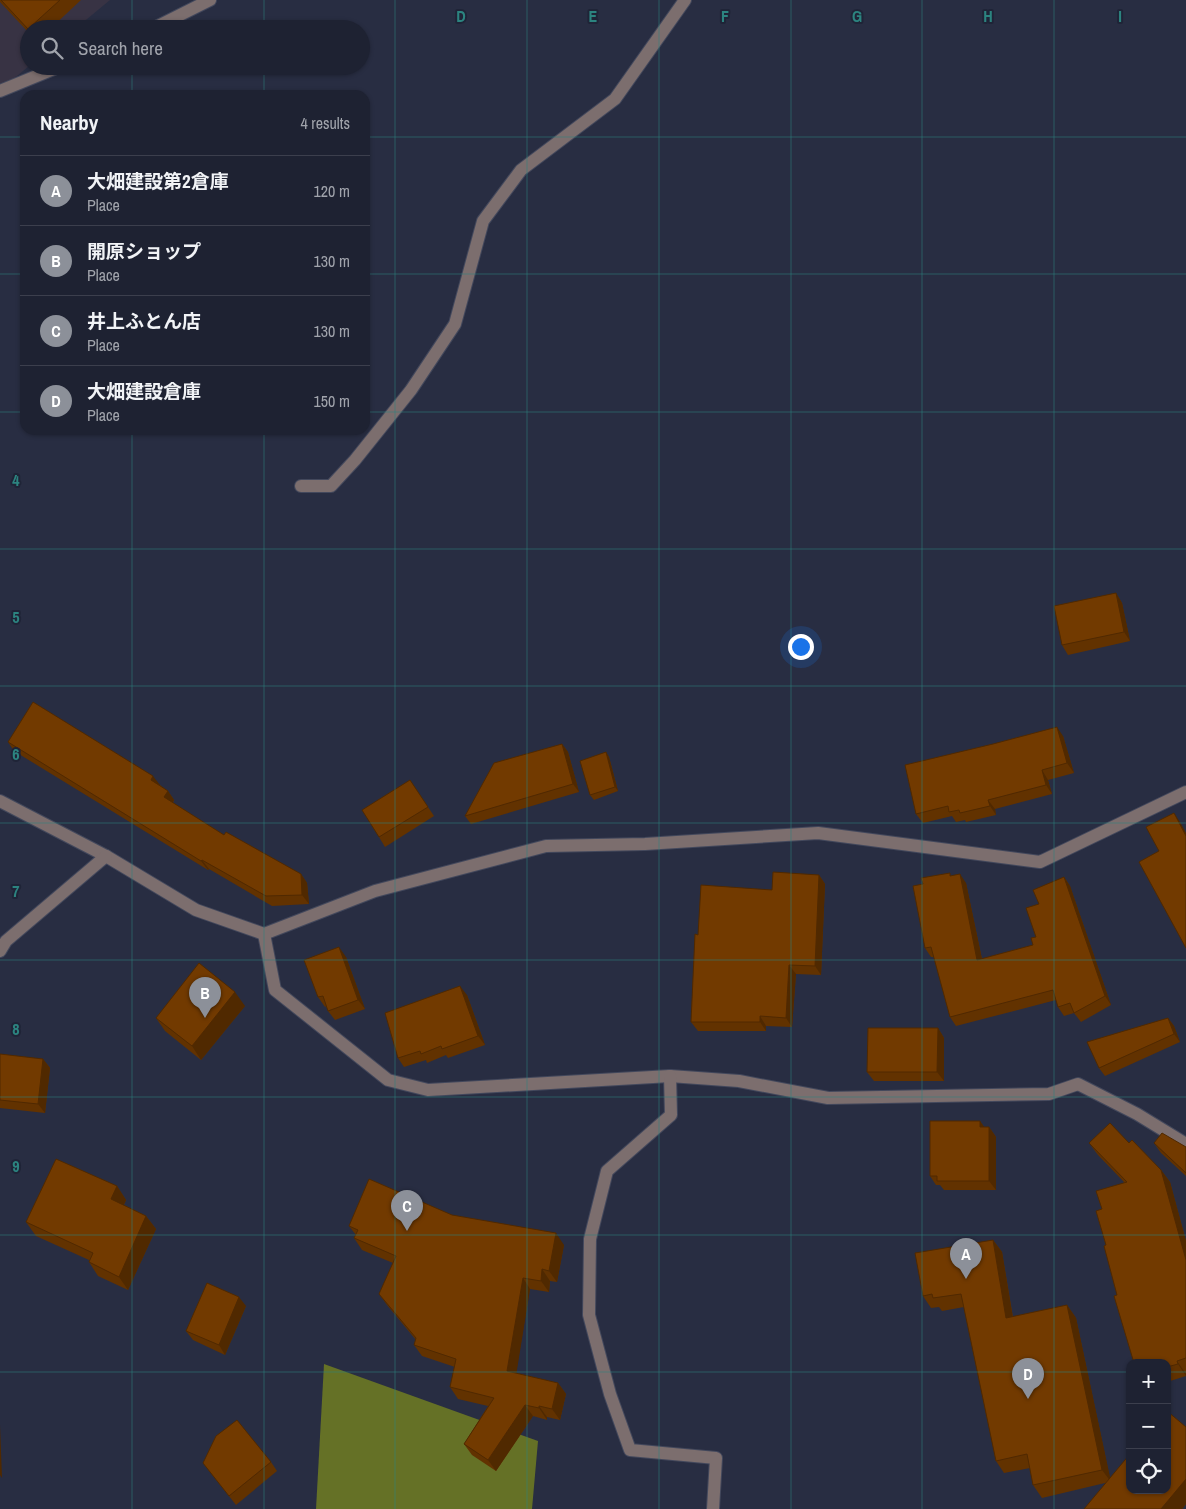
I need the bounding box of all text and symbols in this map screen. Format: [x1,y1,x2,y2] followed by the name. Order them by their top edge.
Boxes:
[456,5,466,27] text: D
[589,5,598,27] text: E
[721,5,729,27] text: F
[852,5,862,27] text: G
[983,5,993,27] text: H
[1118,5,1122,27] text: I
[20,20,370,75] search box
[38,34,66,62] icon: search
[78,35,163,61] text: Search here
[40,108,98,137] text: Nearby
[300,112,350,134] text: 4 results
[87,168,229,194] text: 大畑建設第2倉庫
[51,180,61,202] text: A
[314,180,350,202] text: 120 m
[87,194,120,216] text: Place
[87,238,201,264] text: 開原ショップ
[51,250,61,272] text: B
[314,250,350,272] text: 130 m
[87,264,120,286] text: Place
[87,308,201,334] text: 井上ふとん店
[51,320,61,342] text: C
[314,320,350,342] text: 130 m
[87,334,120,356] text: Place
[87,378,201,404] text: 大畑建設倉庫
[51,390,61,412] text: D
[314,390,350,412] text: 150 m
[87,404,120,426] text: Place
[12,469,20,491] text: 4
[12,606,20,628] text: 5
[788,634,814,660] your location
[12,743,20,765] text: 6
[12,880,20,902] text: 7
[189,977,221,1018] pin: B
[12,1018,20,1040] text: 8
[12,1155,20,1177] text: 9
[391,1190,423,1231] pin: C
[950,1238,982,1279] pin: A
[1012,1358,1044,1399] pin: D
[1126,1359,1171,1494] map controls
[1126,1359,1171,1404] button: +
[1126,1404,1171,1449] button: −
[1126,1449,1171,1494] button: locate

